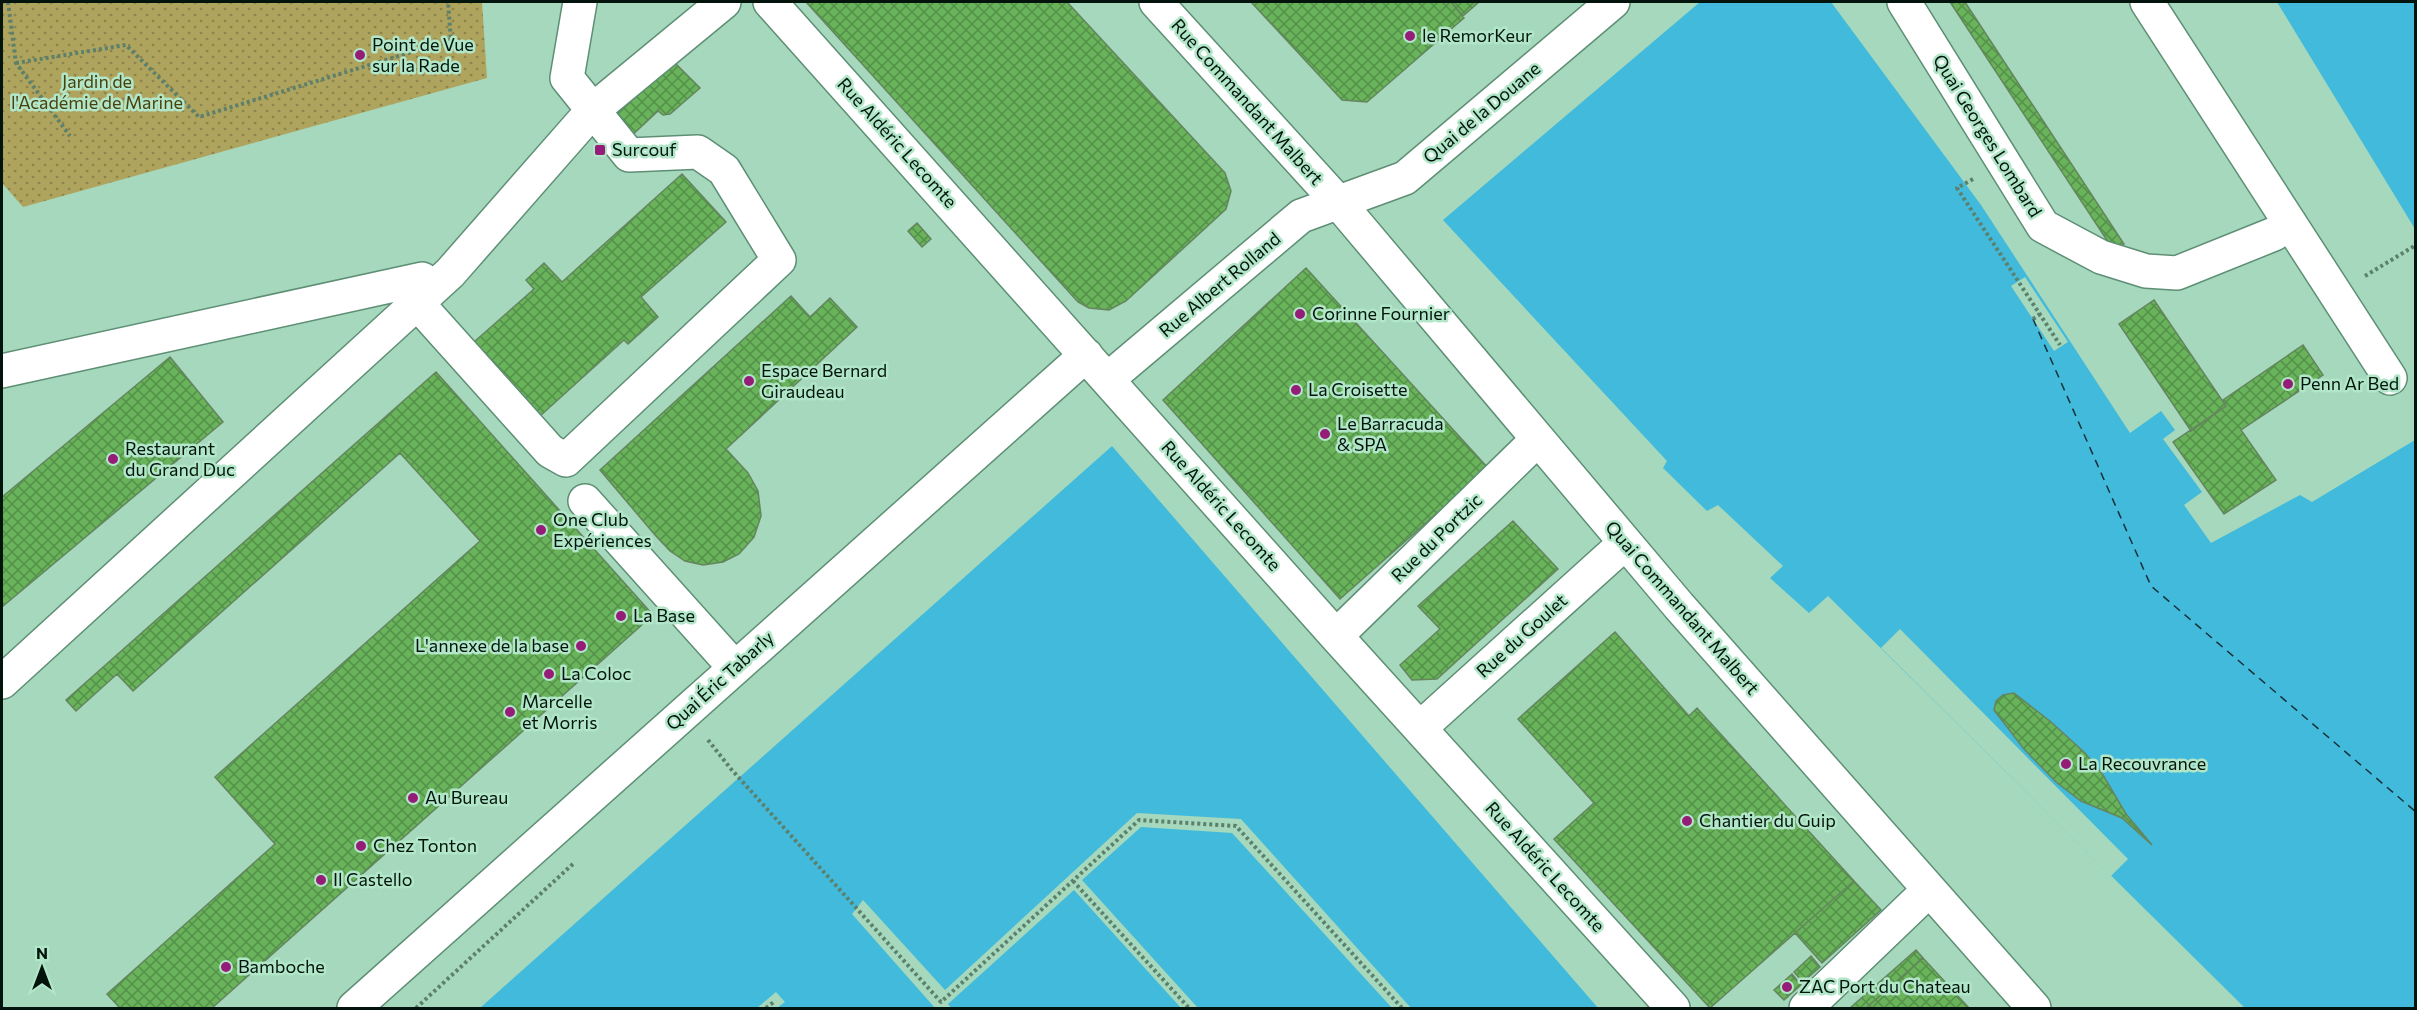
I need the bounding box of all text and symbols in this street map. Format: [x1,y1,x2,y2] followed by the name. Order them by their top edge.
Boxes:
[1167,14,1328,189] street label: Rue Commandant Malbert
[1422,24,1532,46] place label: le RemorKeur
[1403,29,1417,43] marker: le RemorKeur
[372,33,474,76] place label: Point de Vue sur la Rade
[353,48,367,62] marker: Point de Vue sur la Rade
[1929,50,2047,221] street label: Quai Georges Lombard
[1418,57,1544,168] street label: Quai de la Douane
[11,70,183,113] park label: Jardin de l'Académie de Marine
[833,73,962,212] street label: Rue Aldéric Lecomte
[612,138,677,160] place label: Surcouf
[593,143,607,157] marker: Surcouf
[1154,227,1284,341] street label: Rue Albert Rolland
[1312,302,1450,324] place label: Corinne Fournier
[1293,307,1307,321] marker: Corinne Fournier
[761,359,887,402] place label: Espace Bernard Giraudeau
[2300,372,2399,394] place label: Penn Ar Bed
[742,374,756,388] marker: Espace Bernard Giraudeau
[2281,377,2295,391] marker: Penn Ar Bed
[1308,378,1407,400] place label: La Croisette
[1289,383,1303,397] marker: La Croisette
[1337,412,1444,455] place label: Le Barracuda & SPA
[1318,427,1332,441] marker: Le Barracuda & SPA
[1157,436,1286,575] street label: Rue Aldéric Lecomte
[125,437,235,480] place label: Restaurant du Grand Duc
[106,452,120,466] marker: Restaurant du Grand Duc
[1386,488,1486,586] street label: Rue du Portzic
[553,508,652,551] place label: One Club Expériences
[1601,516,1764,699] street label: Quai Commandant Malbert
[534,523,548,537] marker: One Club Expériences
[1472,589,1571,682] street label: Rue du Goulet
[633,604,695,626] place label: La Base
[614,609,628,623] marker: La Base
[661,626,778,734] street label: Quai Éric Tabarly
[415,634,569,656] place label: L'annexe de la base
[574,639,588,653] marker: L'annexe de la base
[561,662,632,684] place label: La Coloc
[542,667,556,681] marker: La Coloc
[522,690,597,733] place label: Marcelle et Morris
[503,705,517,719] marker: Marcelle et Morris
[2078,752,2206,774] place label: La Recouvrance
[2059,757,2073,771] marker: La Recouvrance
[425,786,508,808] place label: Au Bureau
[406,791,420,805] marker: Au Bureau
[1481,797,1610,936] street label: Rue Aldéric Lecomte
[1699,809,1836,831] place label: Chantier du Guip
[1680,814,1694,828] marker: Chantier du Guip
[373,834,477,856] place label: Chez Tonton
[354,839,368,853] marker: Chez Tonton
[333,868,413,890] place label: Il Castello
[314,873,328,887] marker: Il Castello
[12,938,72,998] north arrow
[36,943,48,962] text: N
[238,955,325,977] place label: Bamboche
[219,960,233,974] marker: Bamboche
[1799,975,1971,997] place label: ZAC Port du Chateau
[1780,980,1794,994] marker: ZAC Port du Chateau

